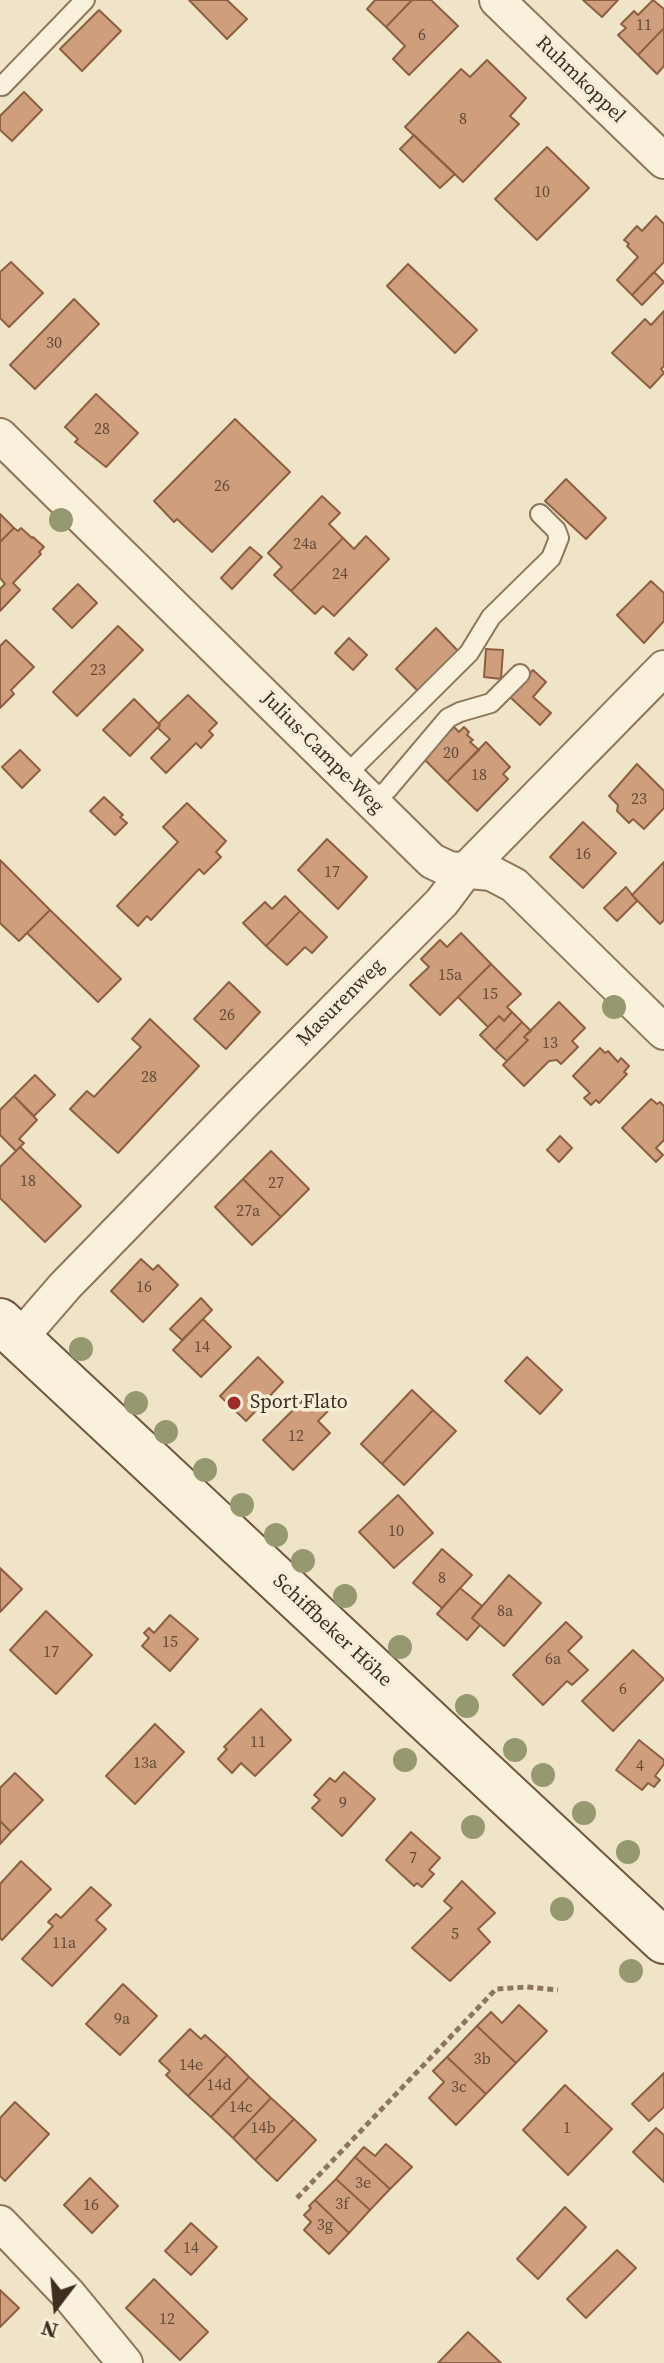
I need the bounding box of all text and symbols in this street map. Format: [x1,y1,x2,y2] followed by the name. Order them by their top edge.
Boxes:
[636,16,652,36] house number: 11
[418,26,426,46] house number: 6
[530,31,630,129] street label: Ruhmkoppel
[459,110,467,130] house number: 8
[534,183,550,203] house number: 10
[46,334,62,354] house number: 30
[94,420,110,440] house number: 28
[214,477,230,497] house number: 26
[293,535,317,555] house number: 24a
[332,565,348,585] house number: 24
[90,661,106,681] house number: 23
[256,687,388,819] street label: Julius-Campe-Weg
[443,744,459,764] house number: 20
[471,766,487,786] house number: 18
[631,790,647,810] house number: 23
[575,845,591,865] house number: 16
[324,863,340,883] house number: 17
[292,954,390,1052] street label: Masurenweg
[438,966,462,986] house number: 15a
[482,985,498,1005] house number: 15
[219,1006,235,1026] house number: 26
[542,1034,558,1054] house number: 13
[141,1068,157,1088] house number: 28
[20,1172,36,1192] house number: 18
[268,1174,284,1194] house number: 27
[236,1202,260,1222] house number: 27a
[136,1278,152,1298] house number: 16
[194,1338,210,1358] house number: 14
[250,1391,348,1415] place label: Sport Flato
[225,1394,243,1412] marker: Sport Flato
[288,1427,304,1447] house number: 12
[388,1522,404,1542] house number: 10
[438,1569,446,1589] house number: 8
[267,1570,397,1692] street label: Schiffbeker Höhe
[497,1602,513,1622] house number: 8a
[162,1633,178,1653] house number: 15
[43,1643,59,1663] house number: 17
[545,1650,561,1670] house number: 6a
[619,1680,627,1700] house number: 6
[250,1733,266,1753] house number: 11
[133,1754,157,1774] house number: 13a
[636,1757,644,1777] house number: 4
[339,1794,347,1814] house number: 9
[409,1849,417,1869] house number: 7
[451,1925,459,1945] house number: 5
[52,1934,76,1954] house number: 11a
[114,2010,130,2030] house number: 9a
[473,2050,491,2070] house number: 3b
[179,2056,203,2076] house number: 14e
[206,2076,232,2096] house number: 14d
[451,2078,467,2098] house number: 3c
[229,2098,253,2118] house number: 14c
[250,2119,276,2139] house number: 14b
[563,2119,571,2139] house number: 1
[355,2174,371,2194] house number: 3e
[335,2195,349,2215] house number: 3f
[83,2196,99,2216] house number: 16
[317,2216,333,2236] house number: 3g
[183,2239,199,2259] house number: 14
[16,2267,96,2347] north arrow
[159,2310,175,2330] house number: 12
[38,2313,61,2347] text: N

